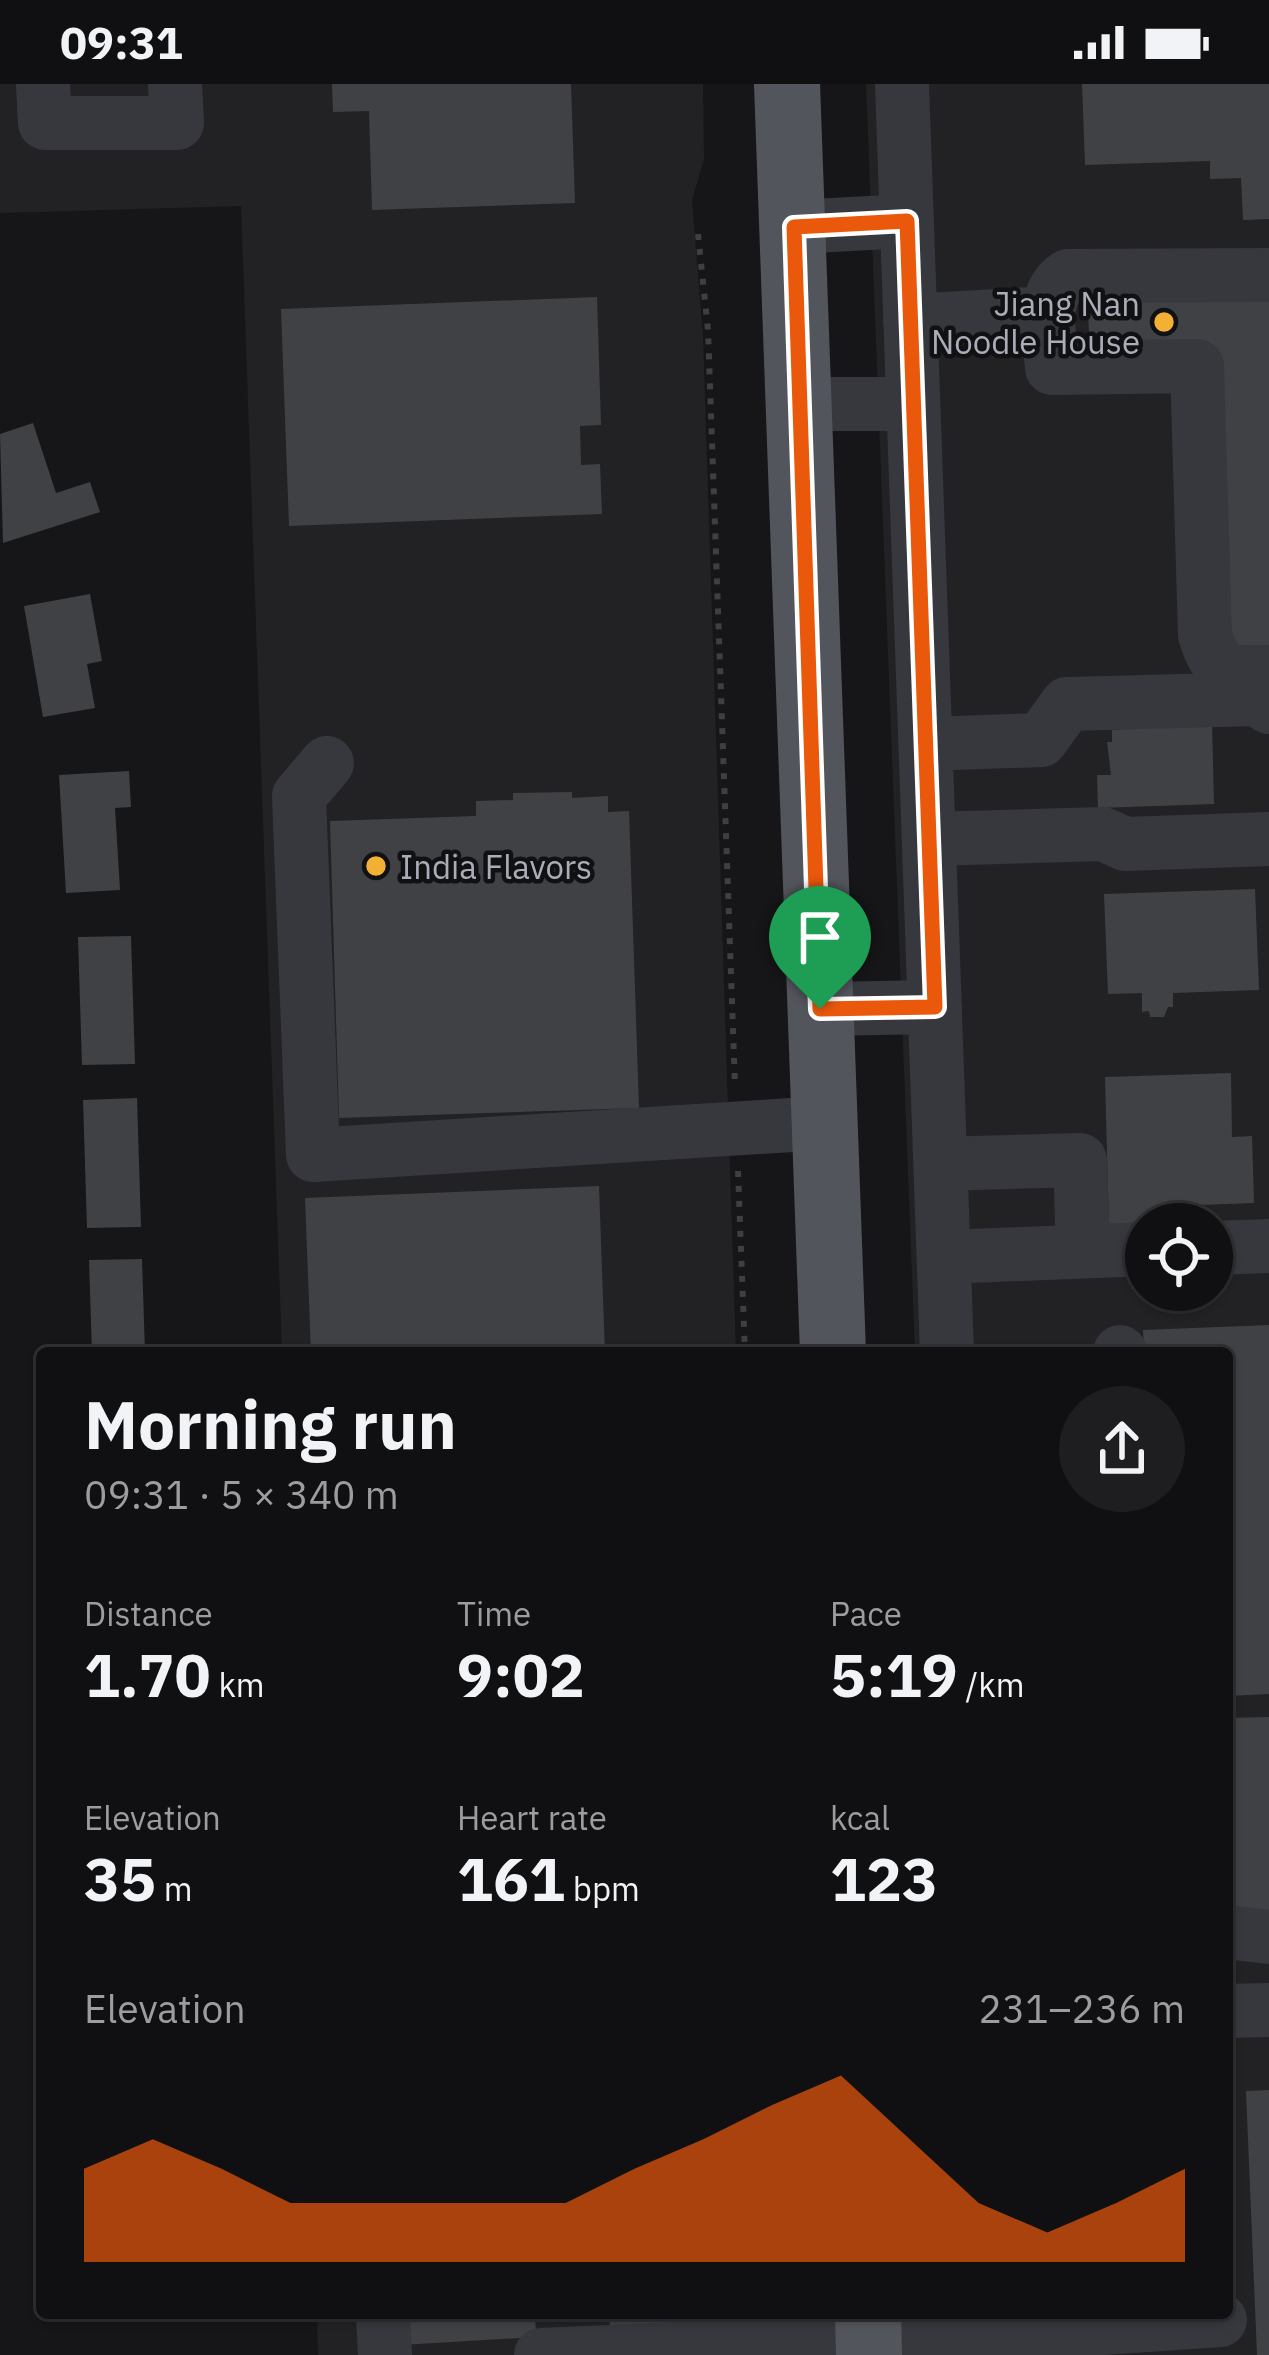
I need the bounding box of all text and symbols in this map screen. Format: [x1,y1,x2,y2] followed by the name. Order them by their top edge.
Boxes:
[60,13,183,71] text: 09:31
[931,282,1140,363] place label: Jiang Nan Noodle House
[1151,309,1177,335] marker: Jiang Nan Noodle House
[400,845,592,888] place label: India Flavors
[363,853,389,879] marker: India Flavors
[769,886,871,1009] pin
[787,904,853,970] icon: arrive
[1125,1203,1233,1311] map controls
[1125,1203,1233,1311] button: locate
[84,1381,457,1467] text: Morning run
[1059,1386,1185,1512] button: share
[84,1469,399,1520] text: 09:31 · 5 × 340 m
[84,1592,213,1635] text: Distance
[457,1592,531,1635] text: Time
[830,1592,902,1635] text: Pace
[84,1635,211,1714] text: 1.70
[457,1635,585,1714] text: 9:02
[830,1635,958,1714] text: 5:19
[211,1663,265,1706] text: km
[958,1663,1024,1706] text: /km
[84,1796,221,1839] text: Elevation
[457,1796,607,1839] text: Heart rate
[830,1796,890,1839] text: kcal
[84,1839,156,1918] text: 35
[457,1839,565,1918] text: 161
[830,1839,938,1918] text: 123
[156,1867,193,1910] text: m
[565,1867,640,1910] text: bpm
[84,1983,246,2034] text: Elevation
[978,1983,1185,2034] text: 231–236 m

